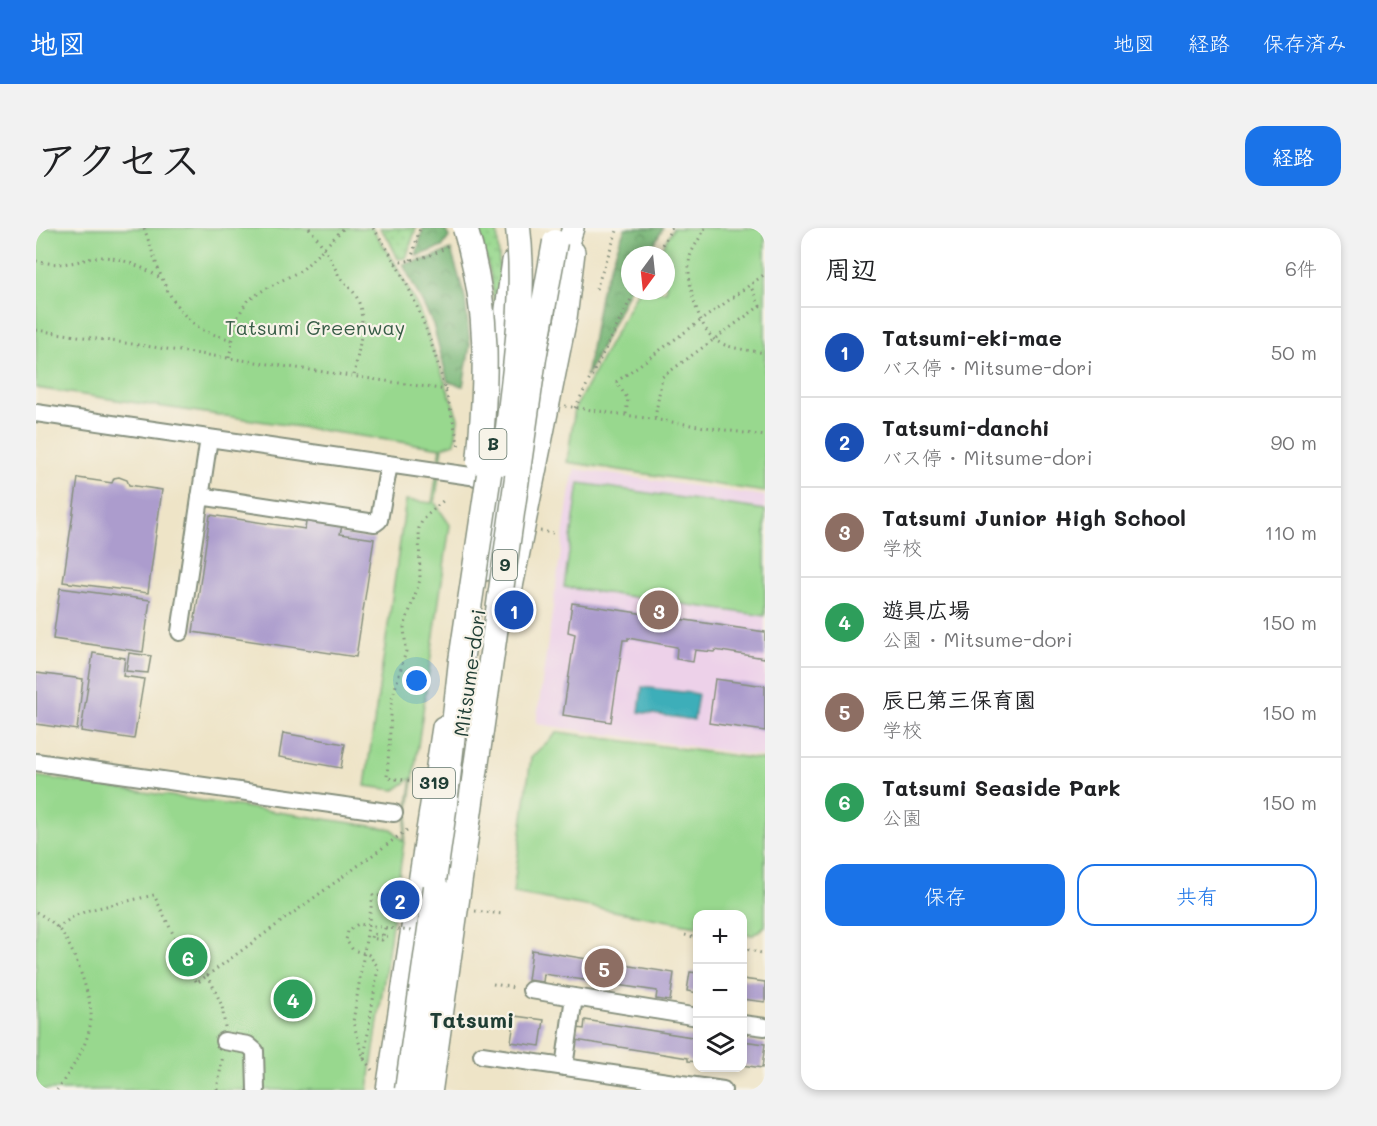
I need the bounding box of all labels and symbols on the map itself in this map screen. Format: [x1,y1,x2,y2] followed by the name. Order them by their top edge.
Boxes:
[621,246,675,300] north arrow
[225,314,405,340] park label: Tatsumi Greenway
[480,429,506,459] road number: B
[493,550,517,580] road number: 9
[494,588,534,632] pin: 1
[640,588,678,632] pin: 3
[447,607,491,739] street label: Mitsume-dori
[402,666,431,695] your location
[413,768,455,798] road number: 319
[380,878,420,922] pin: 2
[168,934,208,980] pin: 6
[584,946,624,990] pin: 5
[274,976,312,1022] pin: 4
[430,1005,514,1034] district label: Tatsumi

